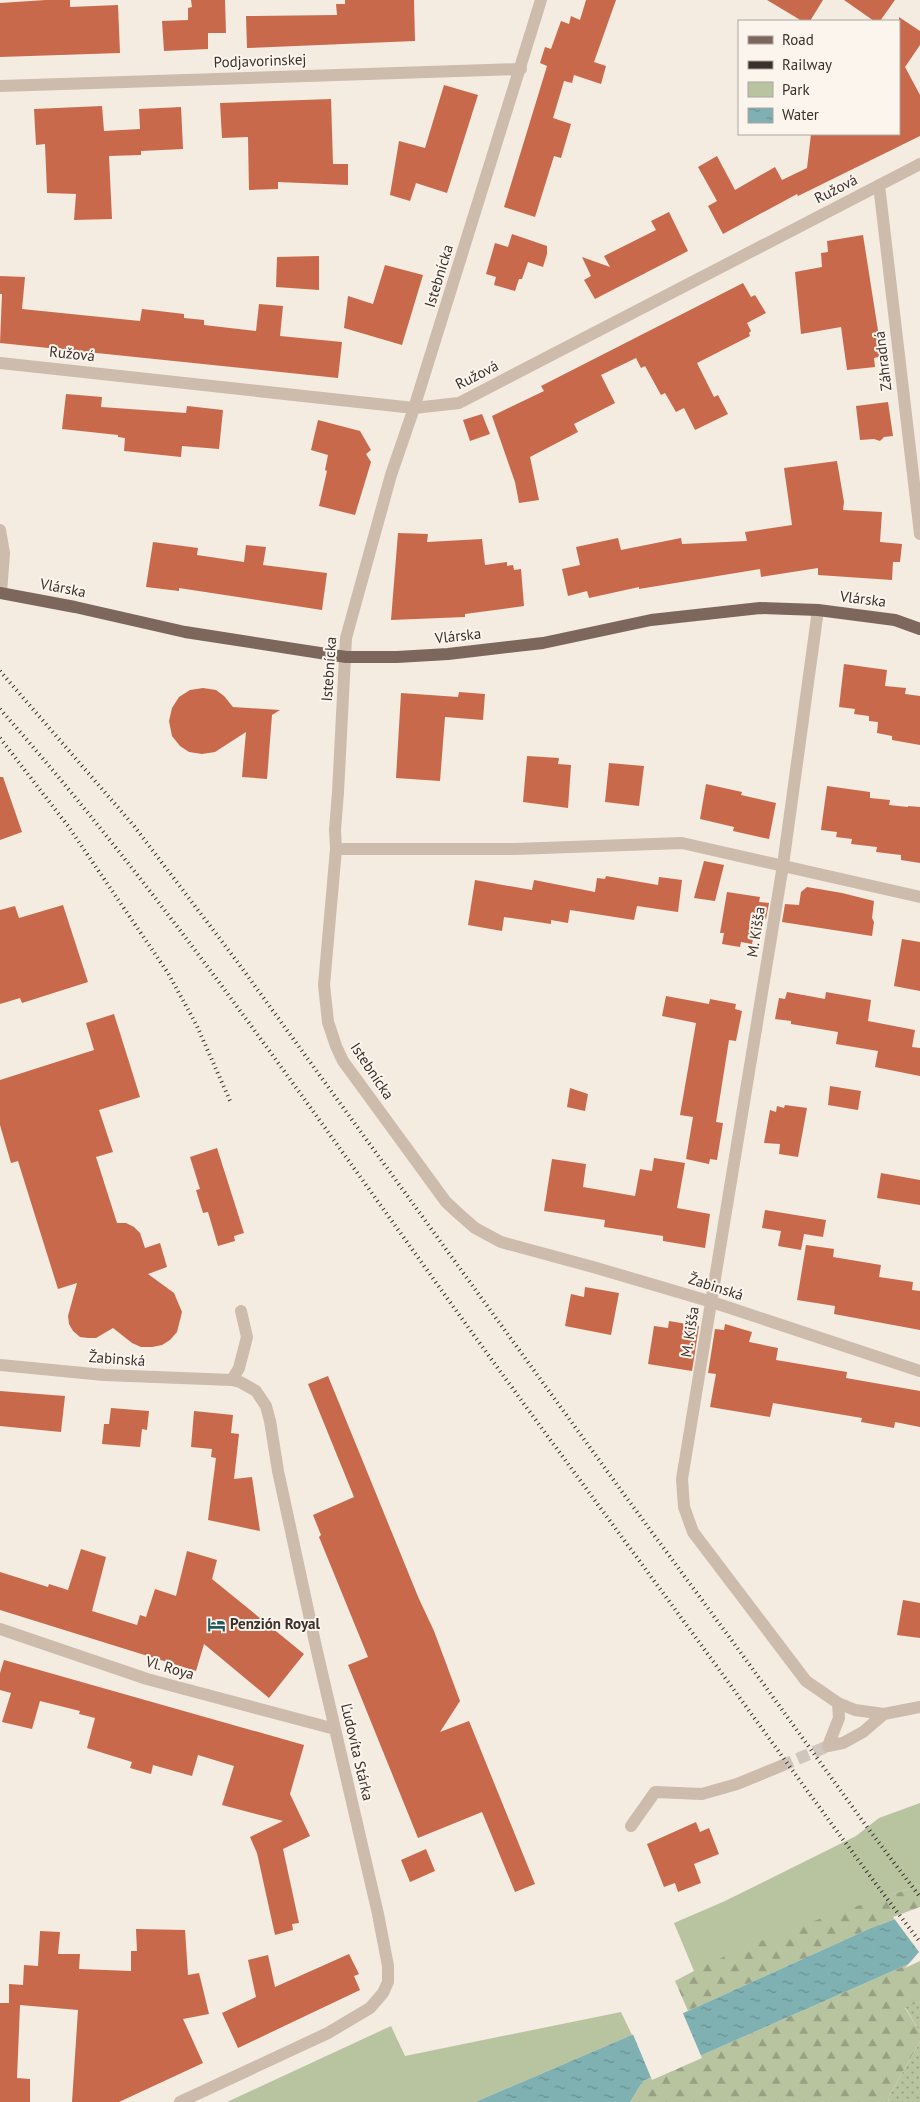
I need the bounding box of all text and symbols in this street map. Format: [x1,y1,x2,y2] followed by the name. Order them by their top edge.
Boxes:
[738,20,900,135] legend
[782,30,814,49] text: Road
[213,49,307,72] street label: Podjavorinskej
[782,55,832,74] text: Railway
[782,80,810,99] text: Park
[782,105,819,124] text: Water
[811,170,861,207] street label: Ružová
[420,242,457,310] street label: Istebnícka
[869,330,896,392] street label: Záhradná
[48,342,96,365] street label: Ružová
[452,356,502,393] street label: Ružová
[38,574,88,601] street label: Vlárska
[838,586,887,611] street label: Vlárska
[433,624,482,647] street label: Vlárska
[317,636,340,702] street label: Istebnícka
[742,905,769,959] street label: M. Kišša
[346,1038,398,1103] street label: Istebnícka
[686,1269,746,1304] street label: Žabinská
[676,1305,703,1359] street label: M. Kišša
[88,1347,146,1370] street label: Žabinská
[206,1614,226,1634] hotel icon: Penzión Royal
[230,1614,321,1633] place label: Penzión Royal
[143,1651,197,1683] street label: Vl. Roya
[337,1701,378,1802] street label: Ľudovíta Stárka

